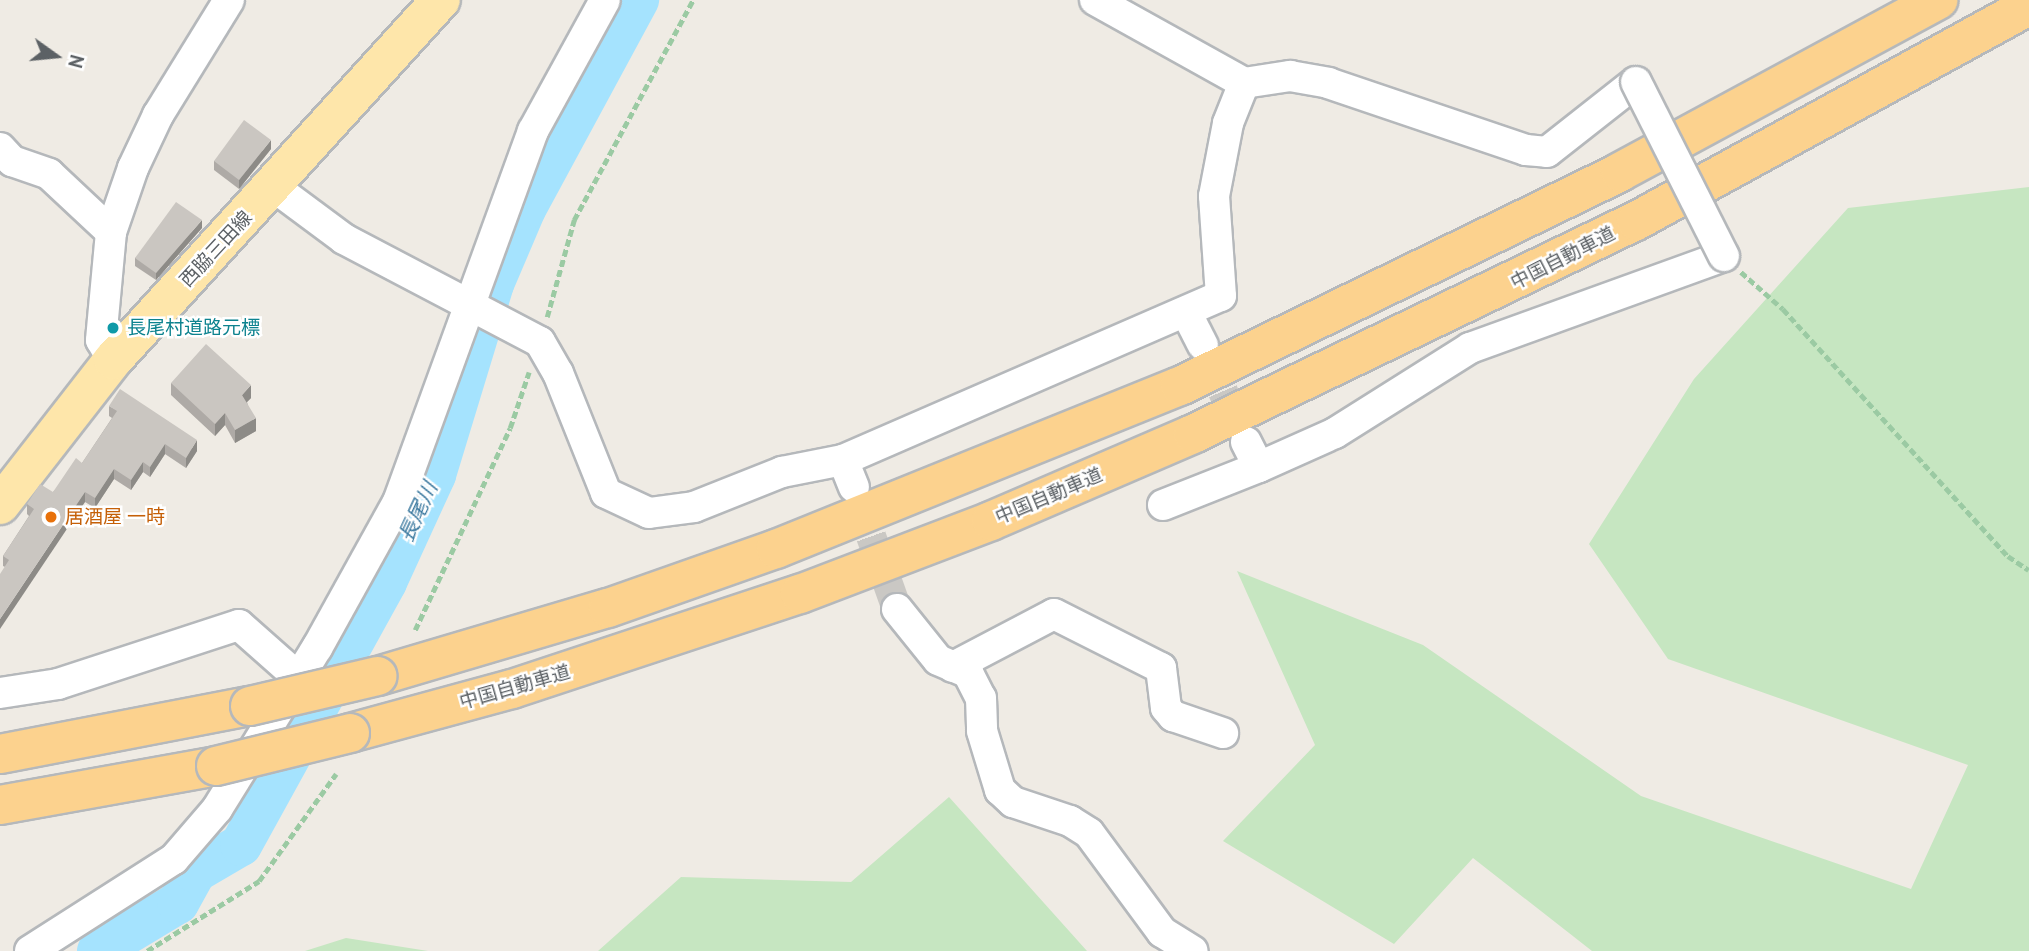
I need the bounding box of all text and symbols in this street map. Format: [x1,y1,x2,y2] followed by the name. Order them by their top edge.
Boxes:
[21,21,91,91] north arrow
[63,52,89,71] text: N
[175,206,257,292] street label: 西脇三田線
[1507,222,1619,294] street label: 中国自動車道
[127,317,260,339] place label: 長尾村道路元標
[105,320,121,336] marker: 長尾村道路元標
[992,463,1106,529] street label: 中国自動車道
[393,478,443,546] water label: 長尾川
[65,506,165,528] place label: 居酒屋 一時
[43,509,59,525] marker: 居酒屋 一時
[457,660,573,714] street label: 中国自動車道

